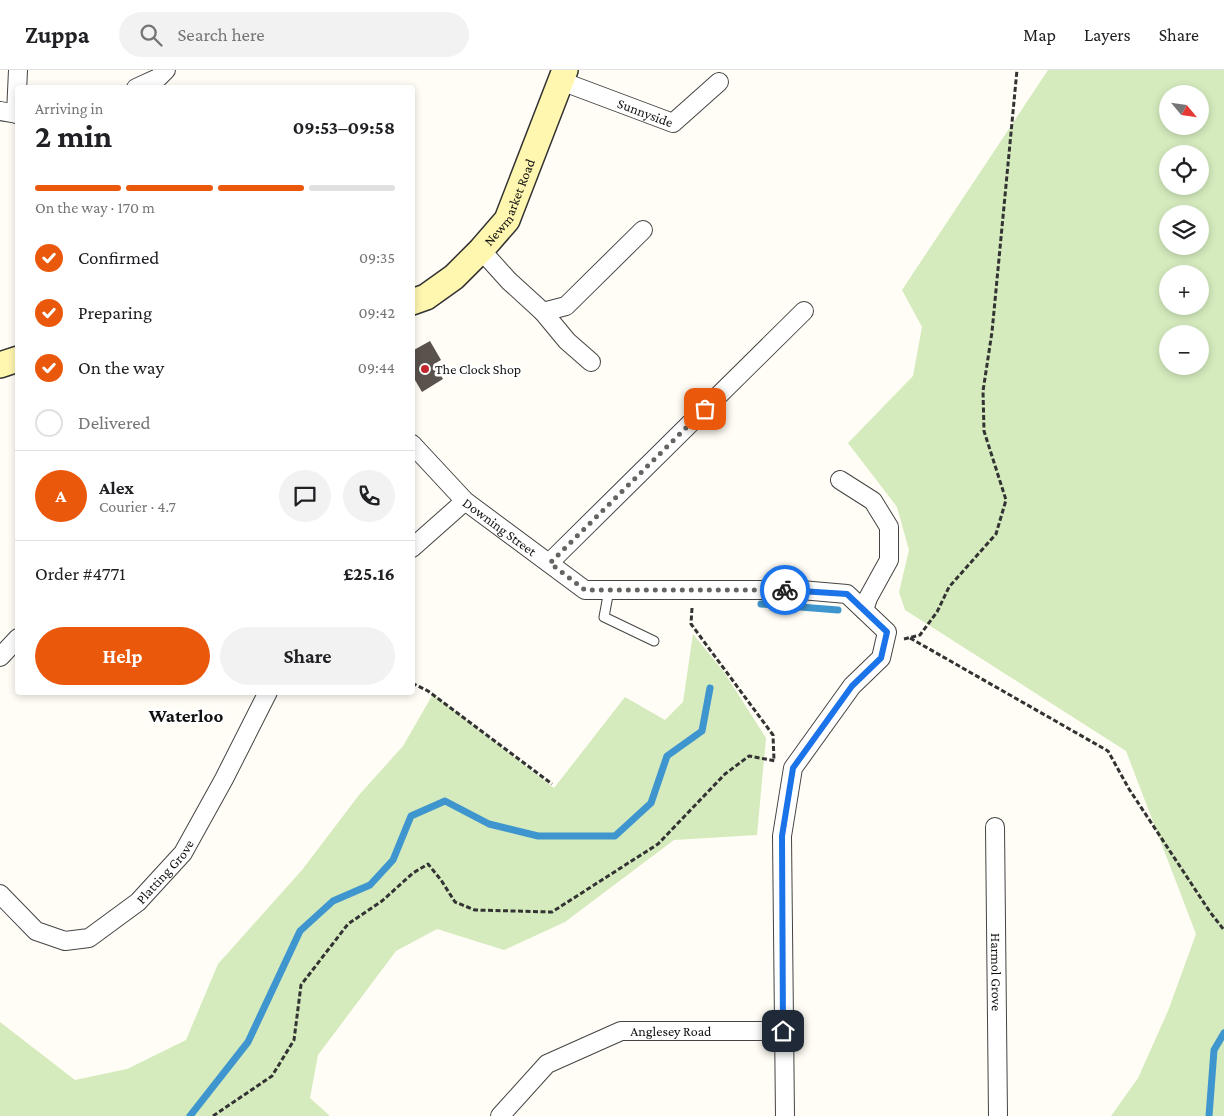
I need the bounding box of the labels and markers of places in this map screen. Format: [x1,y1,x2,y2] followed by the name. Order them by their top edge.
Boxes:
[435,361,521,377] place label: The Clock Shop
[419,363,431,375] marker: The Clock Shop
[684,388,726,430] pin
[762,1010,804,1052] pin

